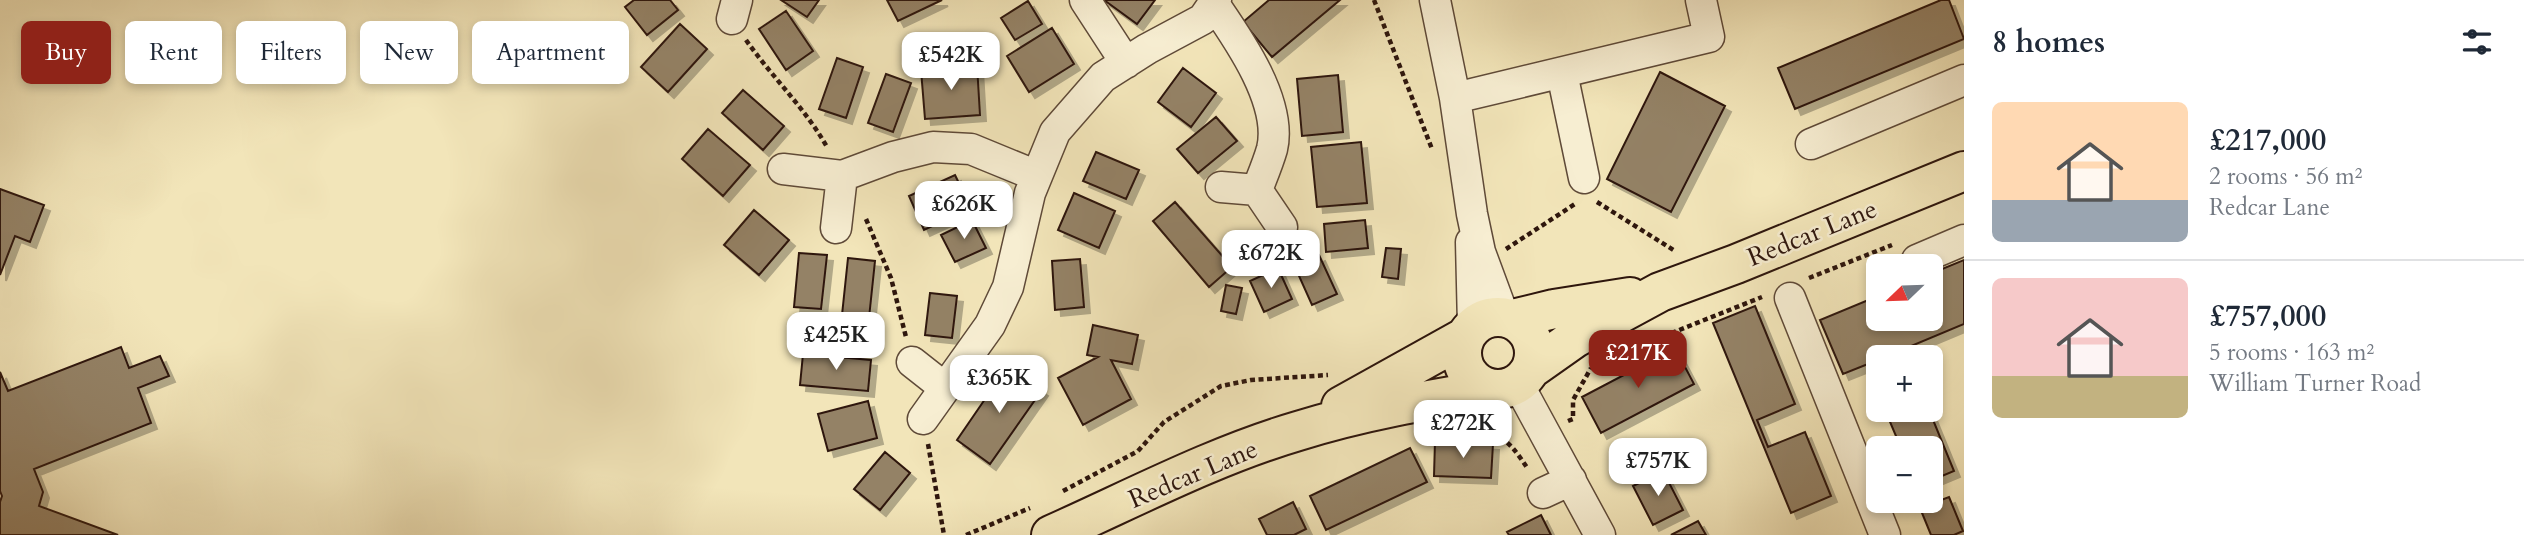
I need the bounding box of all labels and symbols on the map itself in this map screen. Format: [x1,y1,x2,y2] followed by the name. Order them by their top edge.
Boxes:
[902,32,1000,92] pin: £542K
[915,182,1013,241] pin: £626K
[1742,191,1882,275] street label: Redcar Lane
[1222,230,1320,290] pin: £672K
[1866,254,1942,331] north arrow
[787,312,885,372] pin: £425K
[1589,330,1687,390] pin: £217K
[950,356,1048,415] pin: £365K
[1414,400,1512,460] pin: £272K
[1123,431,1263,517] street label: Redcar Lane
[1609,438,1707,498] pin: £757K

